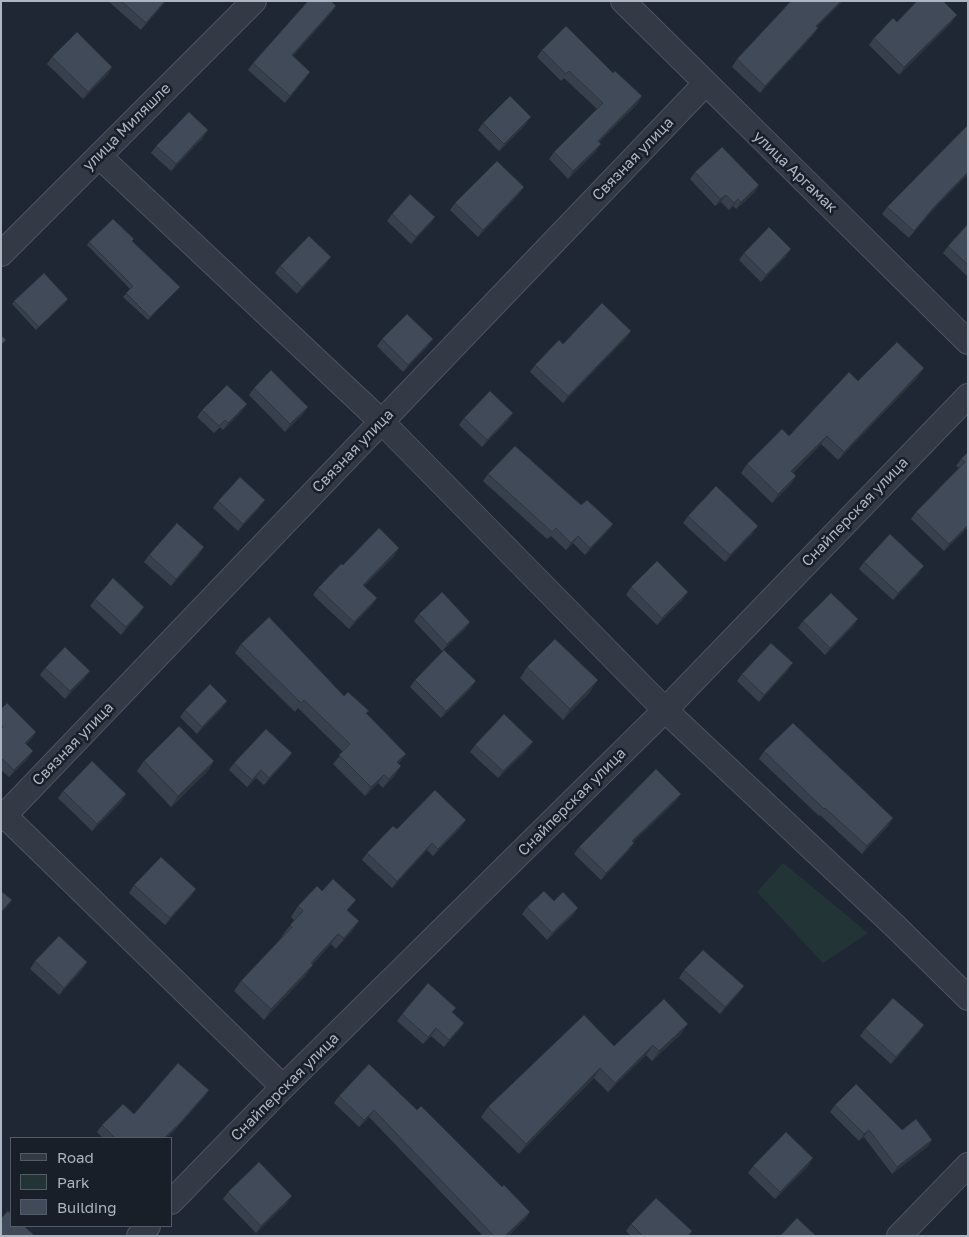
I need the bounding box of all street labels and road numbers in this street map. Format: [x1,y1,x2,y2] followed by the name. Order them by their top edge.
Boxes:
[79,79,175,175] street label: улица Миляшле
[589,114,677,204] street label: Связная улица
[749,127,841,217] street label: улица Аргамак
[309,406,397,496] street label: Связная улица
[798,453,912,571] street label: Снайперская улица
[29,699,117,789] street label: Связная улица
[514,744,630,860] street label: Снайперская улица
[227,1029,343,1145] street label: Снайперская улица

